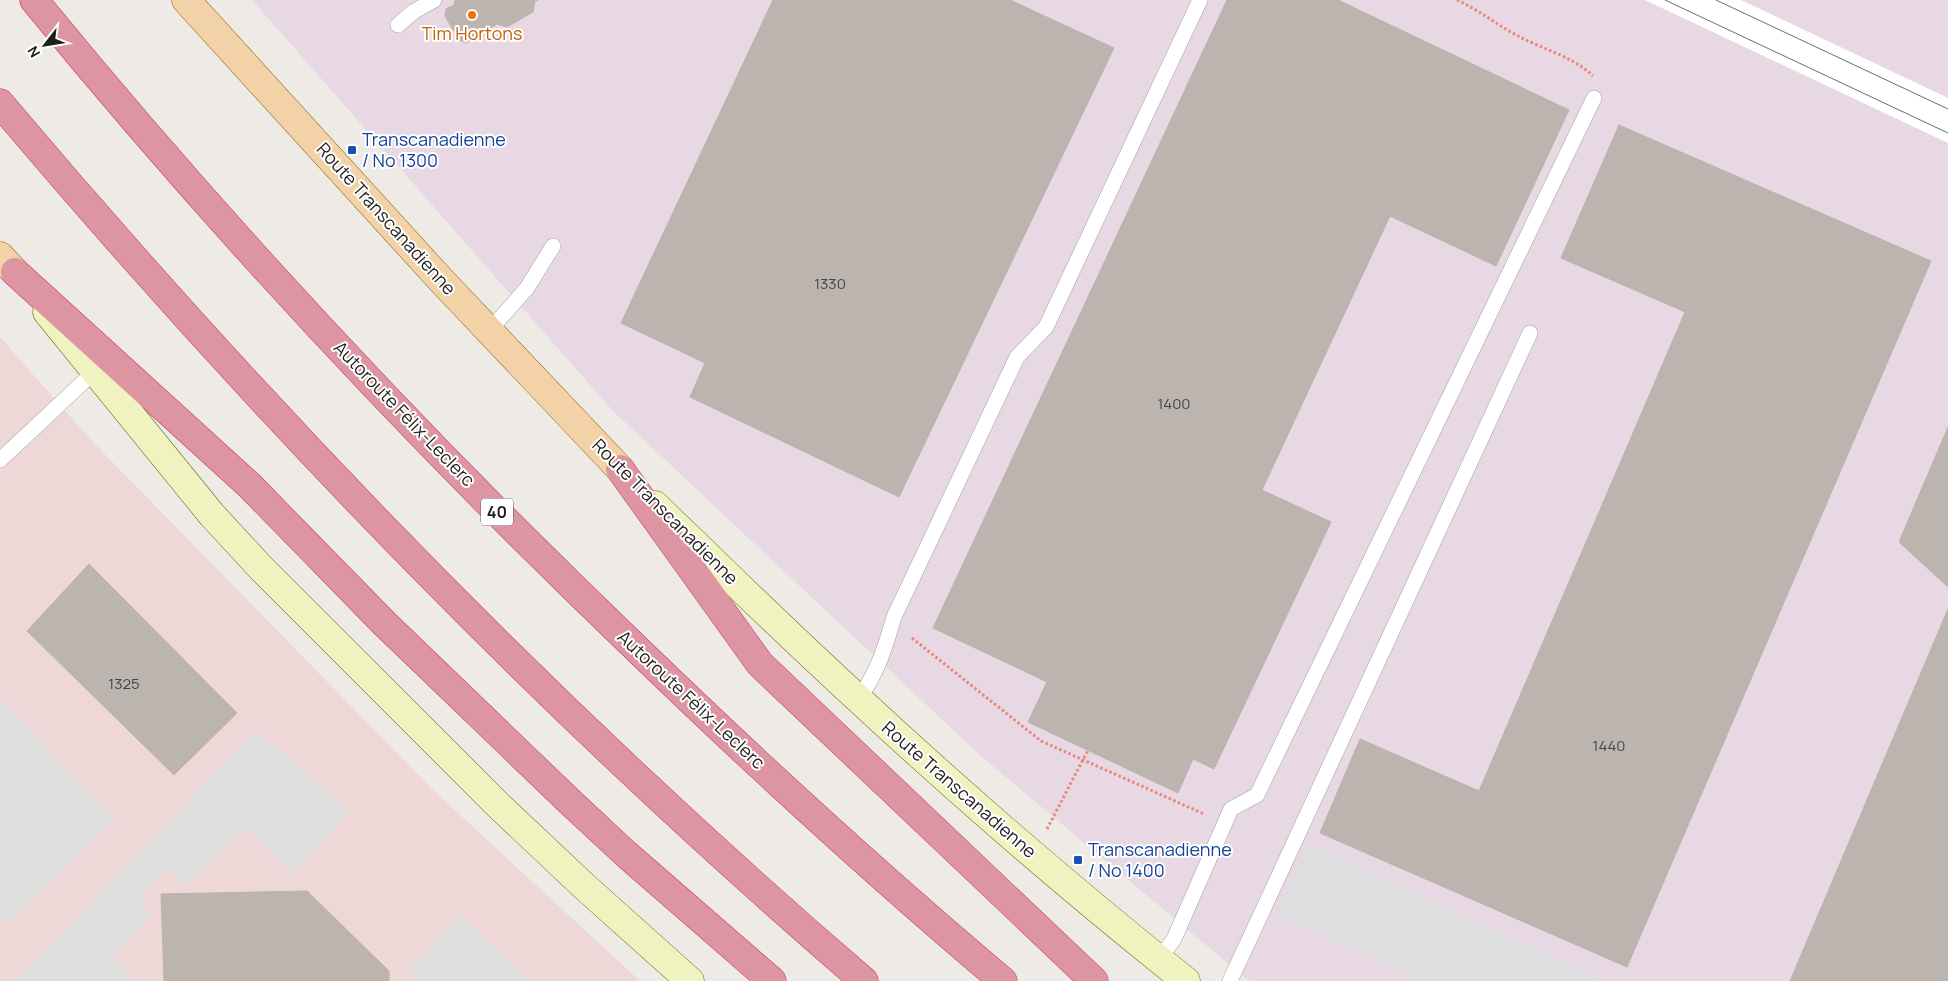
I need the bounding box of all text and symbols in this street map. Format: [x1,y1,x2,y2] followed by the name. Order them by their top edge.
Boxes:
[466,9,478,21] marker: Tim Hortons
[20,20,70,70] north arrow
[422,21,522,45] place label: Tim Hortons
[23,43,44,61] text: N
[362,127,506,172] place label: Transcanadienne / No 1300
[312,137,462,300] street label: Route Transcanadienne
[346,144,358,156] marker: Transcanadienne / No 1300
[814,273,846,294] house number: 1330
[329,335,481,491] street label: Autoroute Félix-Leclerc
[1158,393,1191,414] house number: 1400
[587,433,744,590] street label: Route Transcanadienne
[481,498,513,526] road number: 40
[613,625,771,774] street label: Autoroute Félix-Leclerc
[108,673,140,694] house number: 1325
[877,715,1042,863] street label: Route Transcanadienne
[1593,735,1625,756] house number: 1440
[1088,837,1232,882] place label: Transcanadienne / No 1400
[1072,854,1084,866] marker: Transcanadienne / No 1400

